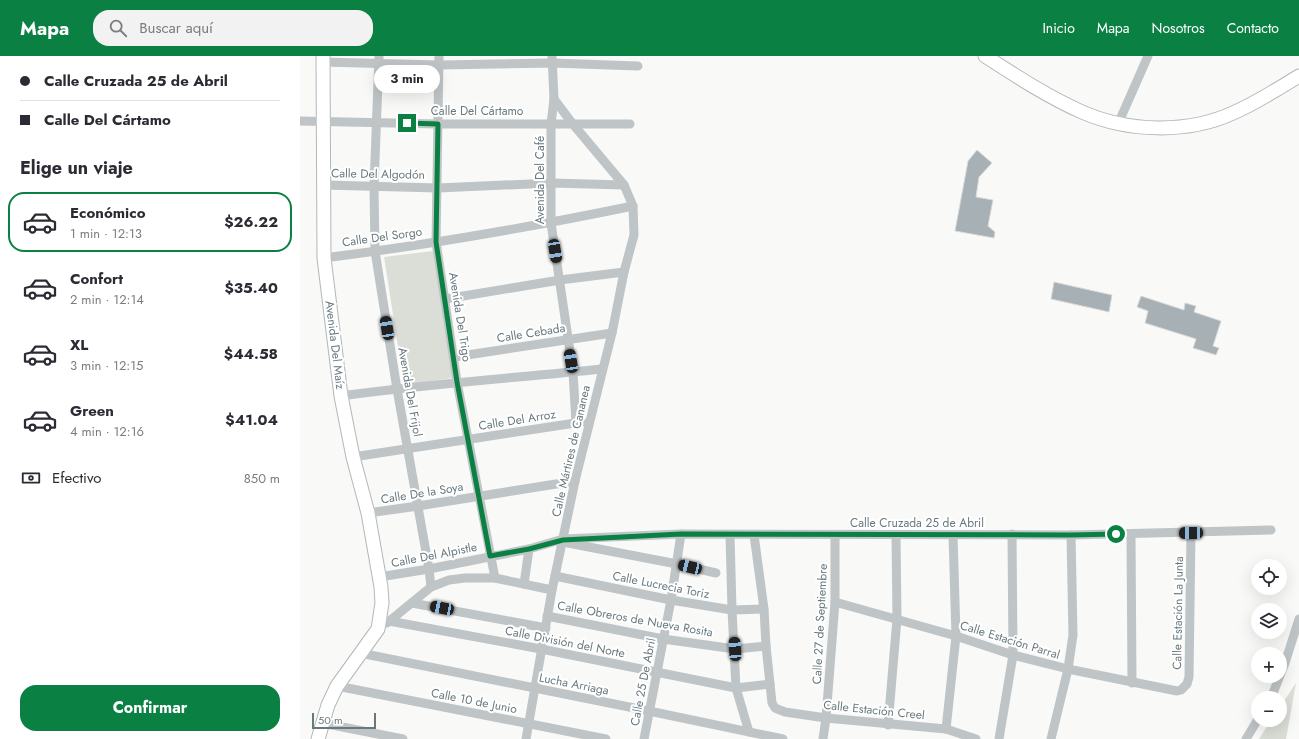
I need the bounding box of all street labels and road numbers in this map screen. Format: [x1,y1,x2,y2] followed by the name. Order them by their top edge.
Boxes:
[431,102,524,120] street label: Calle Del Cártamo
[531,136,549,224] street label: Avenida Del Café
[331,164,425,184] street label: Calle Del Algodón
[341,222,424,252] street label: Calle Del Sorgo
[444,271,476,363] street label: Avenida Del Trigo
[321,300,349,391] street label: Avenida Del Maíz
[496,319,567,347] street label: Calle Cebada
[393,346,427,438] street label: Avenida Del Frijol
[547,383,595,519] street label: Calle Mártires de Cananea
[477,405,557,435] street label: Calle Del Arroz
[379,478,465,508] street label: Calle De la Soya
[850,514,984,532] street label: Calle Cruzada 25 de Abril
[389,538,479,572] street label: Calle Del Alpistle
[1168,556,1188,670] street label: Calle Estación La Junta
[808,563,832,685] street label: Calle 27 de Septiembre
[611,567,712,603] street label: Calle Lucrecia Toriz
[556,596,714,642] street label: Calle Obreros de Nueva Rosita
[958,616,1062,664] street label: Calle Estación Parral
[504,622,626,662] street label: Calle División del Norte
[626,637,660,727] street label: Calle 25 De Abril
[538,668,611,700] street label: Lucha Arriaga
[429,684,519,718] street label: Calle 10 de Junio
[822,696,926,724] street label: Calle Estación Creel

